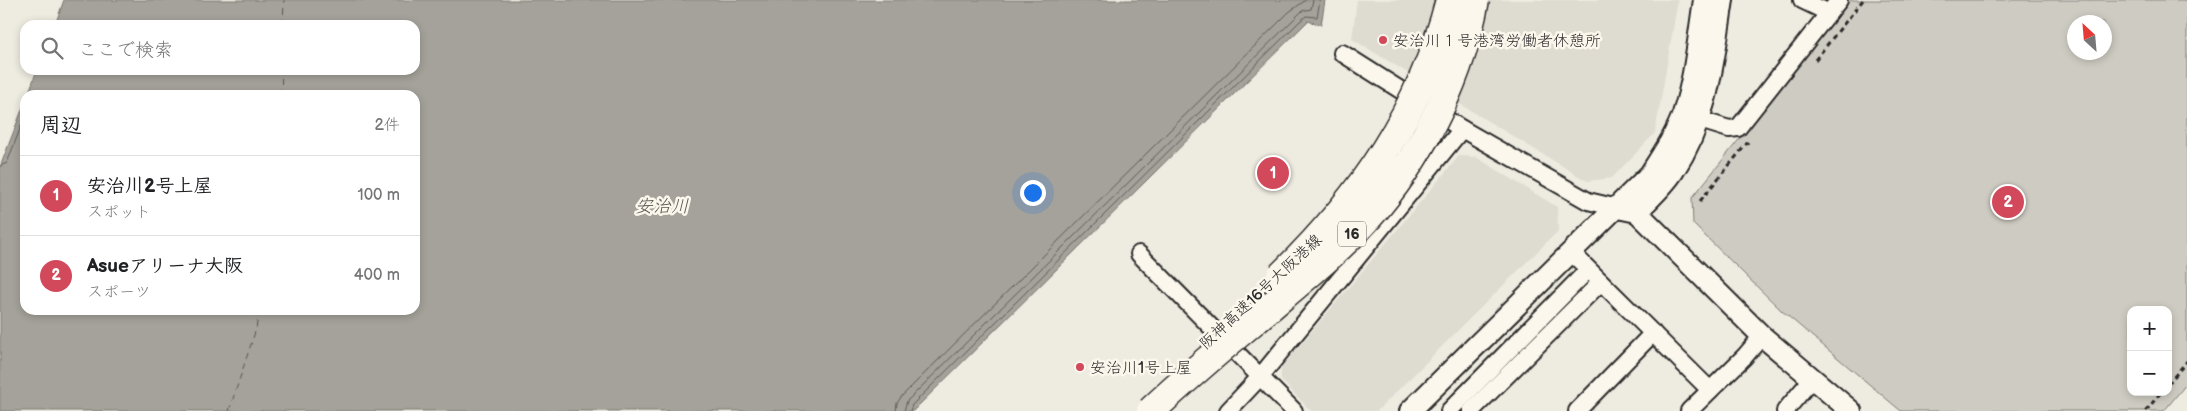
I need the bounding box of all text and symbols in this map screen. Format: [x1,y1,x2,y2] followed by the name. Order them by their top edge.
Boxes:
[2067,15,2112,60] north arrow
[20,20,420,75] search box
[1393,32,1601,51] place label: 安治川１号港湾労働者休憩所
[38,34,66,62] icon: search
[1377,34,1389,46] marker: 安治川１号港湾労働者休憩所
[78,39,173,62] text: ここで検索
[40,113,82,138] text: 周辺
[375,116,400,135] text: 2件
[1257,154,1289,192] pin: 1
[87,175,212,198] text: 安治川2号上屋
[1020,180,1046,206] your location
[1992,183,2024,221] pin: 2
[53,186,59,205] text: 1
[357,186,400,205] text: 100 m
[635,196,689,217] water label: 安治川
[87,203,151,222] text: スポット
[1338,222,1366,246] road number: 16
[1196,231,1326,354] street label: 阪神高速16号大阪港線
[87,255,243,278] text: Asueアリーナ大阪
[51,266,61,285] text: 2
[354,266,400,285] text: 400 m
[87,283,151,302] text: スポーツ
[2127,306,2172,396] map controls
[2127,306,2172,351] button: +
[2127,351,2172,396] button: −
[1090,359,1192,378] place label: 安治川1号上屋
[1074,361,1086,373] marker: 安治川1号上屋

